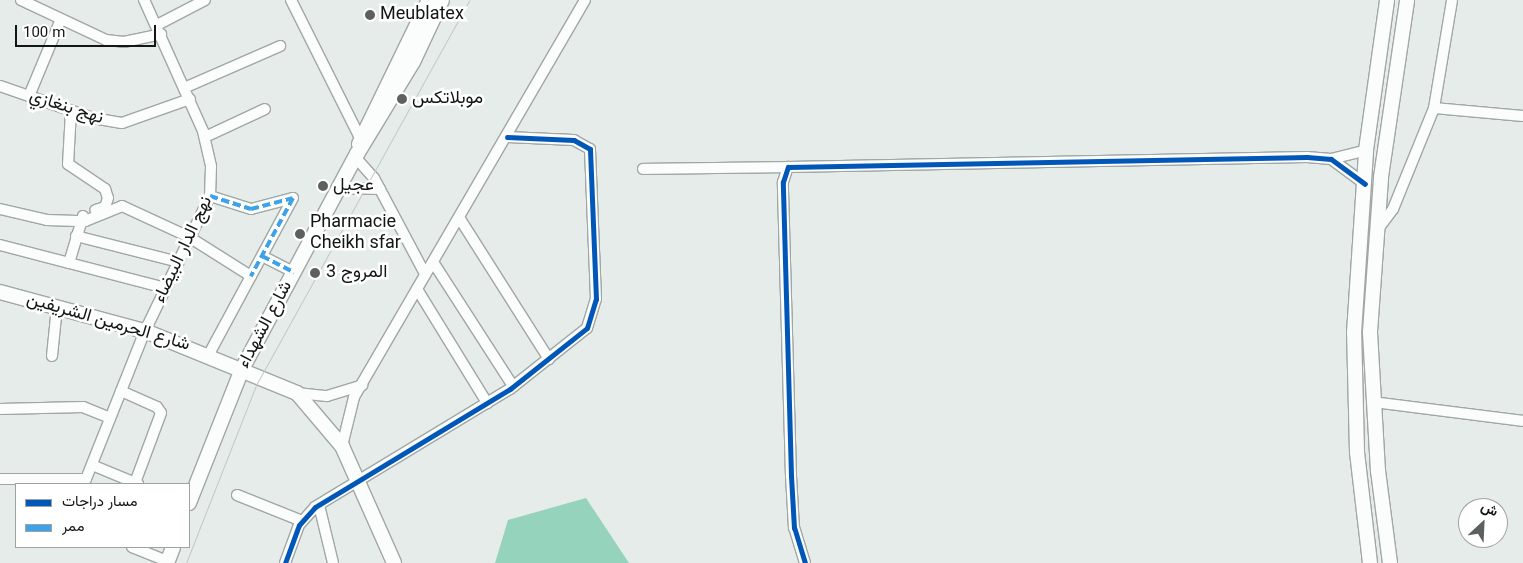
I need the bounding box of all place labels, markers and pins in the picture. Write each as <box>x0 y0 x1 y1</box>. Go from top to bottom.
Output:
place label: Meublatex <box>380 4 464 26</box>
marker: Meublatex <box>364 9 376 21</box>
place label: موبلاتكس <box>412 88 483 110</box>
marker: موبلاتكس <box>396 93 408 105</box>
place label: عجيل <box>333 175 374 197</box>
marker: عجيل <box>317 180 329 192</box>
place label: Pharmacie Cheikh sfar <box>310 213 401 255</box>
marker: Pharmacie Cheikh sfar <box>294 228 306 240</box>
place label: المروج 3 <box>326 262 387 284</box>
marker: المروج 3 <box>308 266 322 280</box>

